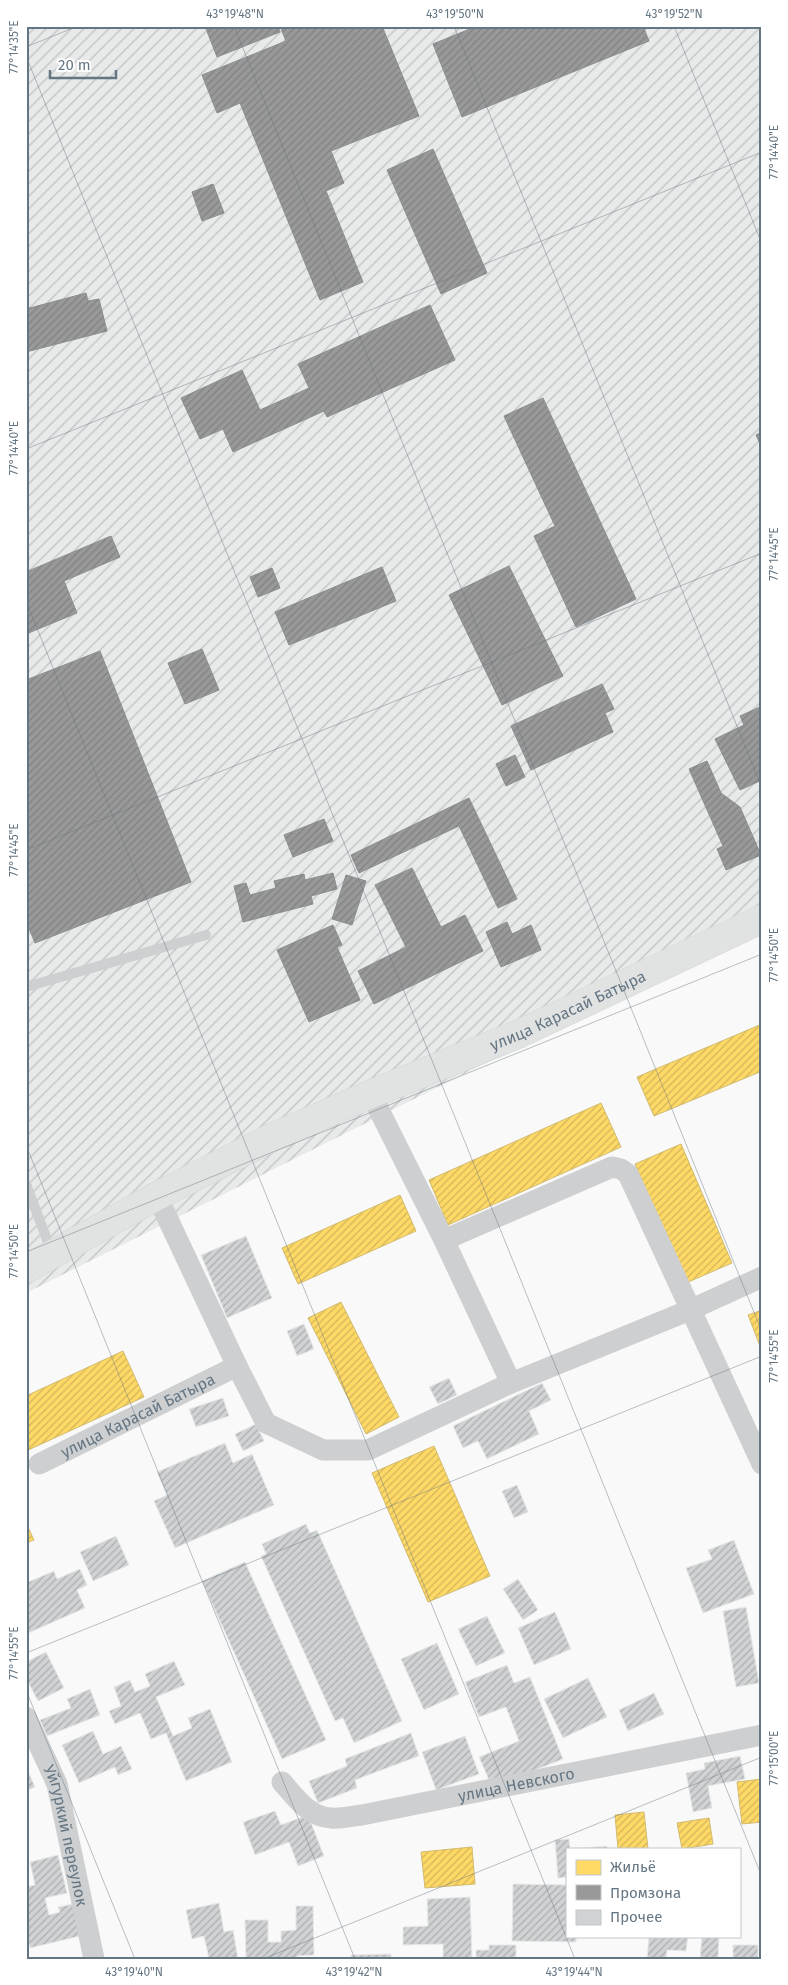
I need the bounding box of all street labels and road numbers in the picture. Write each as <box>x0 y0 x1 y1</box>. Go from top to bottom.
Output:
street label: улица Карасай Батыра <box>487 966 649 1054</box>
street label: улица Карасай Батыра <box>57 1369 218 1461</box>
street label: Уйгуркий переулок <box>40 1762 92 1909</box>
street label: улица Невского <box>456 1763 576 1805</box>

